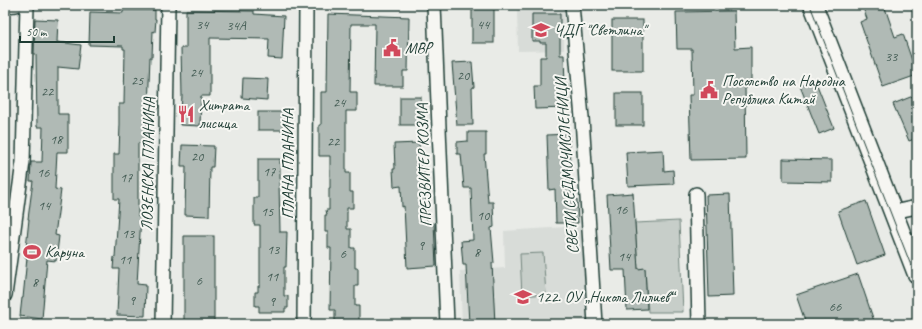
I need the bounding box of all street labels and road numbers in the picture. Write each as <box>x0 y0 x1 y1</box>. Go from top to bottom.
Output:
street label: СВЕТИ СЕДМОЧИСЛЕНИЦИ <box>551 74 583 255</box>
street label: ЛОЗЕНСКА ПЛАНИНА <box>137 96 159 231</box>
street label: ПРЕЗВИТЕР КОЗМА <box>412 102 436 227</box>
street label: ПЛАНА ПЛАНИНА <box>278 108 298 219</box>

